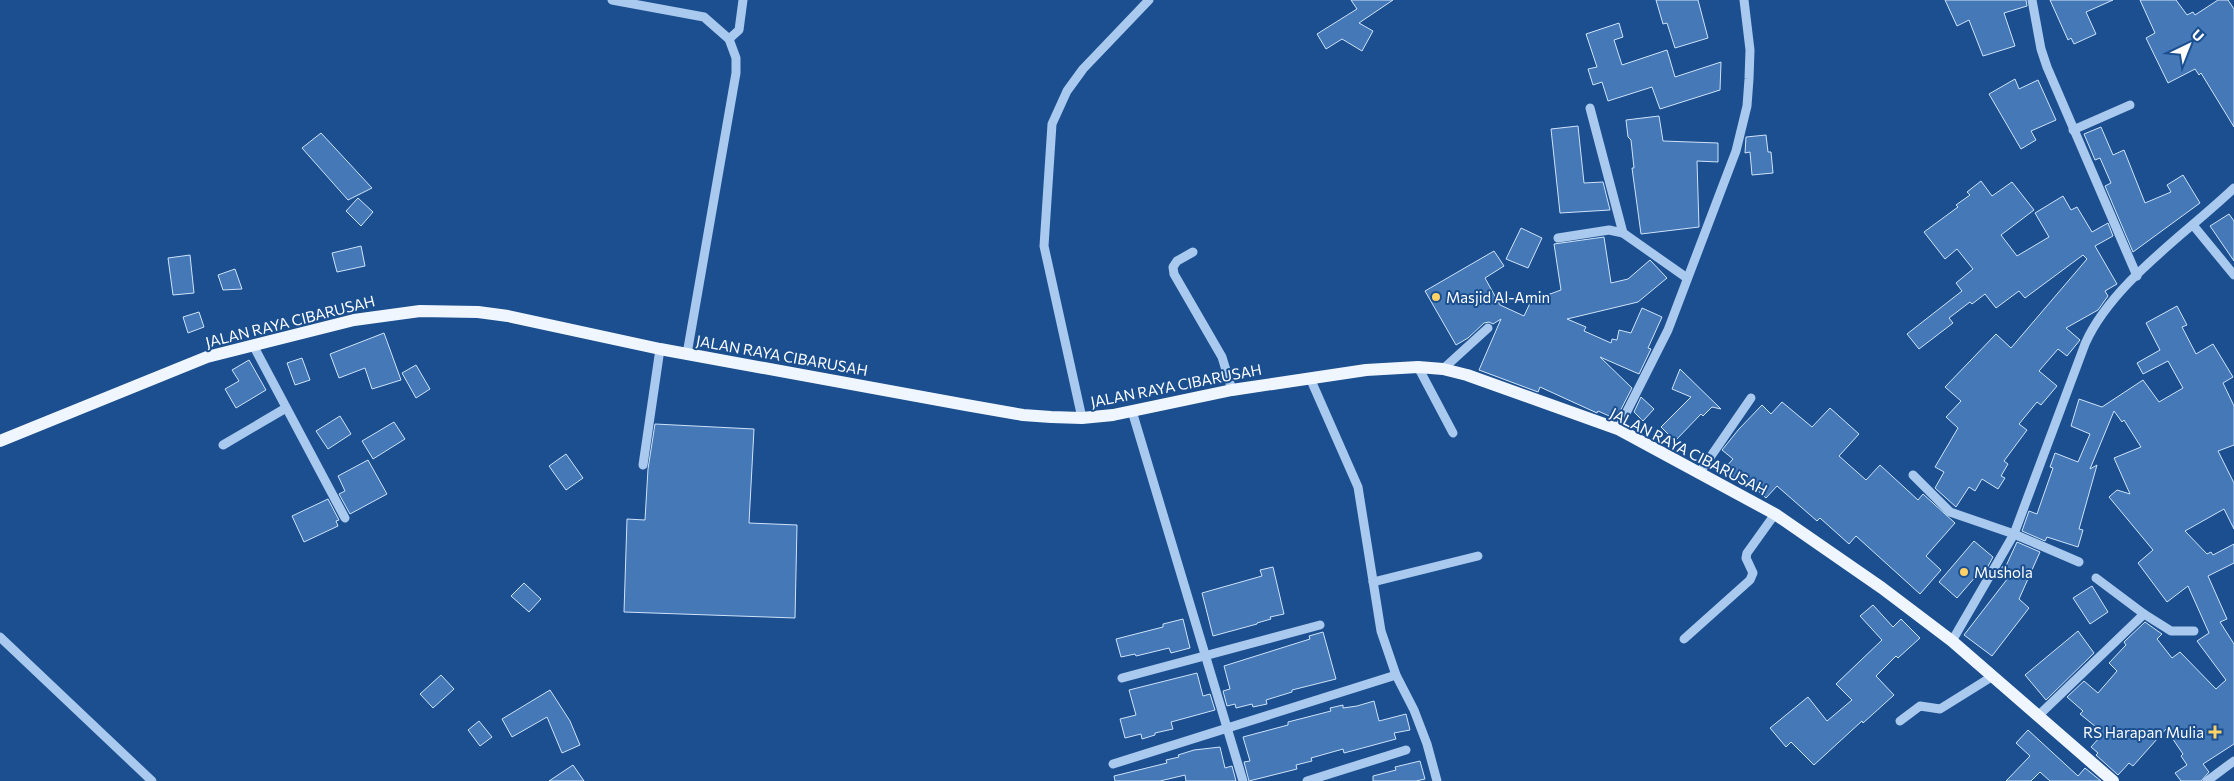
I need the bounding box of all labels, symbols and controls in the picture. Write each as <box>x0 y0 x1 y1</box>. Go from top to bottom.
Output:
north arrow <box>2164 20 2214 70</box>
text: U <box>2189 25 2208 45</box>
place label: Masjid Al-Amin <box>1446 288 1550 306</box>
street label: JALAN RAYA CIBARUSAH <box>203 291 377 351</box>
marker: Masjid Al-Amin <box>1430 291 1442 303</box>
street label: JALAN RAYA CIBARUSAH <box>695 331 869 379</box>
street label: JALAN RAYA CIBARUSAH <box>1089 360 1263 410</box>
street label: JALAN RAYA CIBARUSAH <box>1607 403 1771 499</box>
place label: Mushola <box>1974 563 2033 581</box>
marker: Mushola <box>1958 566 1970 578</box>
place label: RS Harapan Mulia <box>2083 723 2204 741</box>
marker: RS Harapan Mulia <box>2208 725 2222 739</box>

